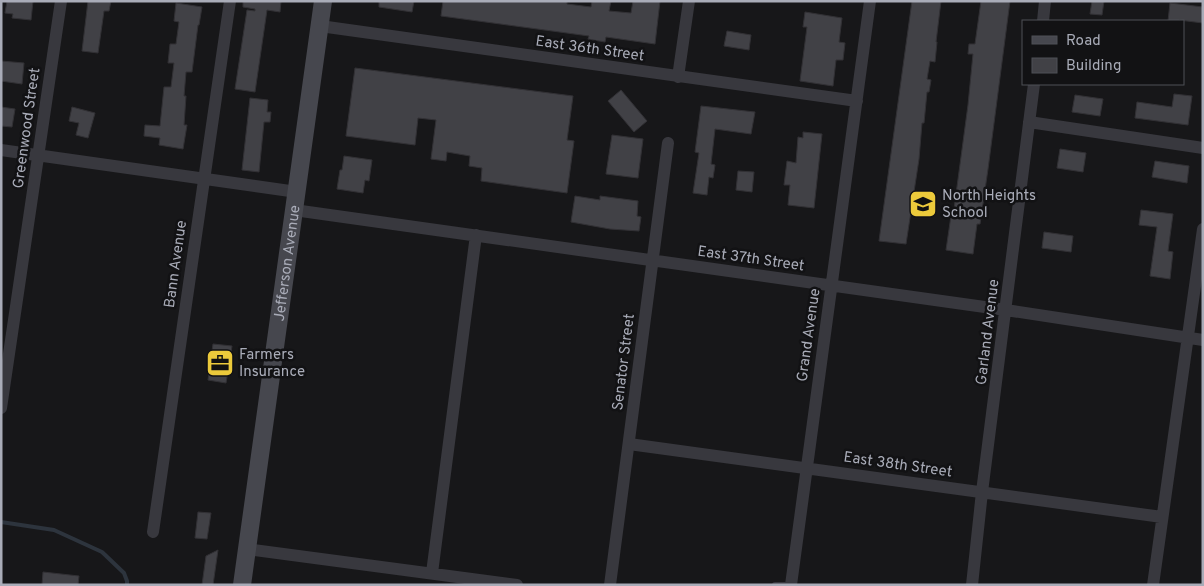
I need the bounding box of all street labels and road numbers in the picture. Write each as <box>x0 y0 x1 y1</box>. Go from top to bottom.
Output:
street label: East 36th Street <box>534 32 645 67</box>
street label: Greenwood Street <box>10 67 45 190</box>
street label: Jefferson Avenue <box>271 204 306 323</box>
street label: Bann Avenue <box>161 219 192 309</box>
street label: East 37th Street <box>696 243 805 276</box>
street label: Garland Avenue <box>973 278 1004 386</box>
street label: Grand Avenue <box>794 287 825 383</box>
street label: Senator Street <box>609 313 640 412</box>
street label: East 38th Street <box>842 448 953 483</box>

